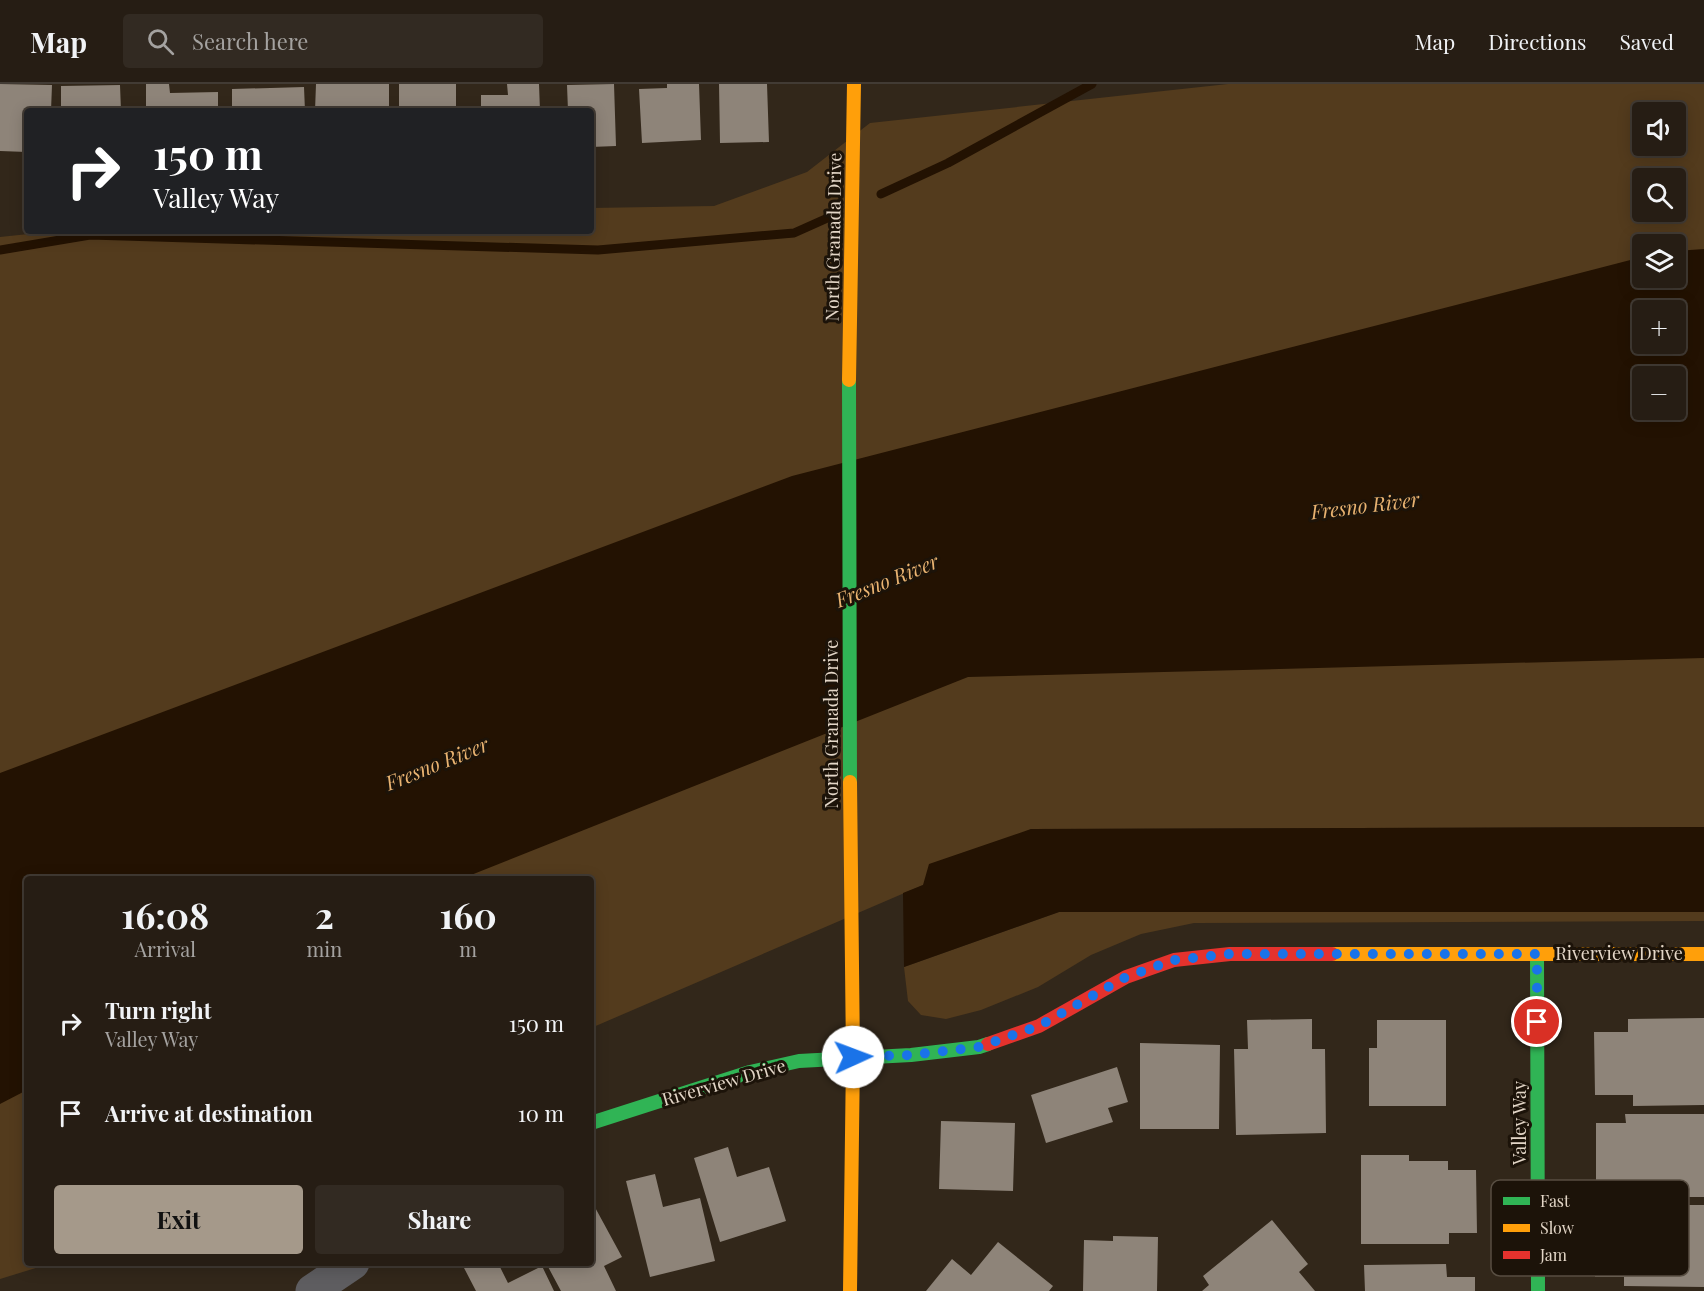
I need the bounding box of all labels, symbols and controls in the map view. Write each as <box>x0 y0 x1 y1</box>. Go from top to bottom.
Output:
search box <box>123 14 543 68</box>
text: Map <box>30 23 87 60</box>
icon: search <box>144 25 177 58</box>
text: Search here <box>192 26 308 56</box>
text: Map <box>1414 27 1455 55</box>
text: Directions <box>1488 27 1586 55</box>
text: Saved <box>1619 27 1674 55</box>
map controls <box>1632 102 1686 420</box>
button: sound <box>1632 102 1686 156</box>
text: 150 m <box>153 125 263 181</box>
icon: right <box>54 132 132 210</box>
street label: North Granada Drive <box>820 152 846 322</box>
button: search <box>1632 168 1686 222</box>
text: Valley Way <box>153 179 279 215</box>
button: layers <box>1632 234 1686 288</box>
button: + <box>1632 300 1686 354</box>
button: − <box>1632 366 1686 420</box>
water label: Fresno River <box>1308 484 1422 525</box>
water label: Fresno River <box>830 546 943 613</box>
street label: North Granada Drive <box>819 640 843 808</box>
water label: Fresno River <box>380 729 493 796</box>
text: 16:08 <box>121 890 209 938</box>
text: 2 <box>315 890 334 938</box>
text: 160 <box>439 890 497 938</box>
text: Arrival <box>134 935 196 962</box>
text: min <box>307 935 342 962</box>
text: m <box>459 935 477 962</box>
street label: Riverview Drive <box>1555 941 1683 965</box>
text: Turn right <box>105 995 211 1025</box>
pin <box>1511 996 1562 1047</box>
icon: arrive <box>1520 1005 1553 1038</box>
icon: right <box>54 1007 87 1040</box>
text: 150 m <box>509 1008 564 1038</box>
text: Valley Way <box>105 1025 198 1052</box>
position arrow <box>821 1025 885 1089</box>
street label: Riverview Drive <box>659 1053 788 1111</box>
street label: Valley Way <box>1507 1081 1531 1166</box>
icon: arrive <box>54 1097 87 1130</box>
text: Arrive at destination <box>105 1098 313 1128</box>
text: 10 m <box>518 1098 564 1128</box>
legend <box>1491 1180 1689 1276</box>
button: Exit <box>54 1185 303 1254</box>
button: Share <box>315 1185 564 1254</box>
text: Fast <box>1540 1190 1570 1211</box>
text: Slow <box>1540 1217 1575 1238</box>
text: Jam <box>1539 1244 1567 1265</box>

